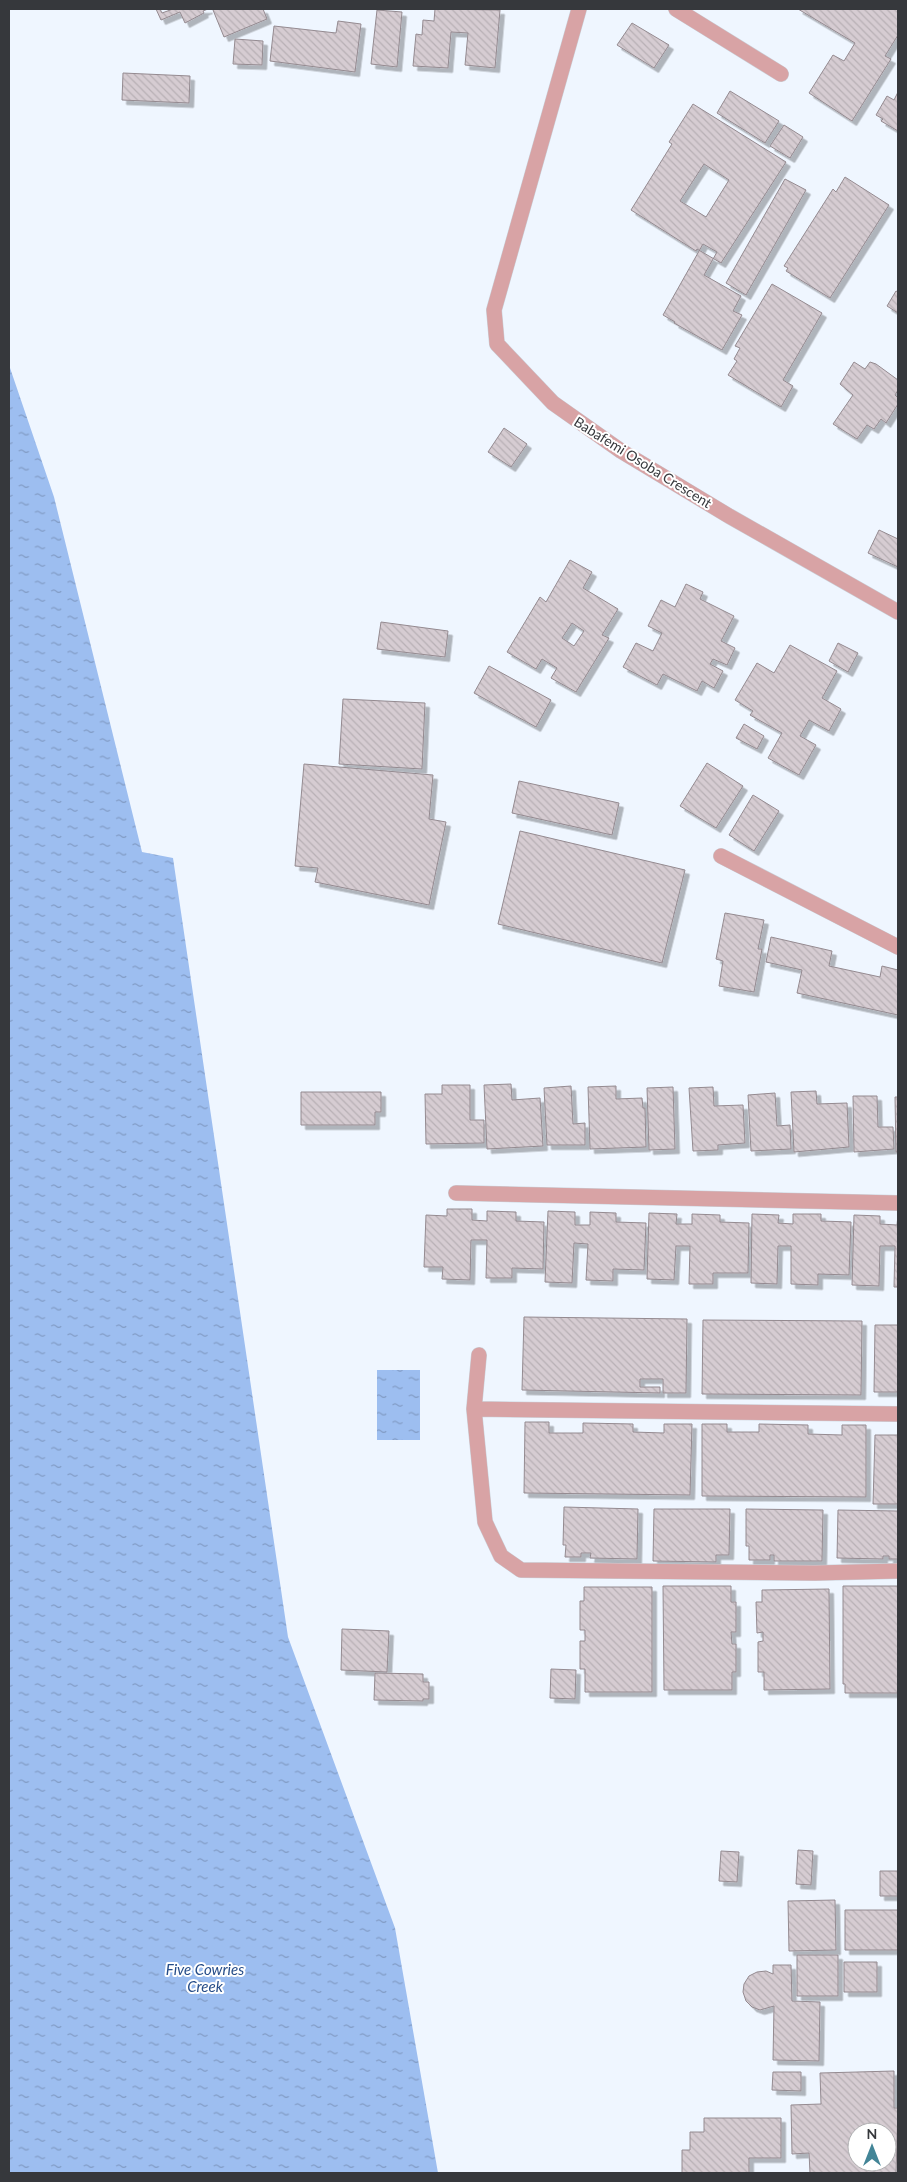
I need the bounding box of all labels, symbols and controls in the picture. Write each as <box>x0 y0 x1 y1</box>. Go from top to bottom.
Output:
street label: Babafemi Osoba Crescent <box>571 413 715 511</box>
water label: Five Cowries Creek <box>166 1960 244 1995</box>
north arrow <box>847 2122 897 2172</box>
text: N <box>867 2125 877 2142</box>

